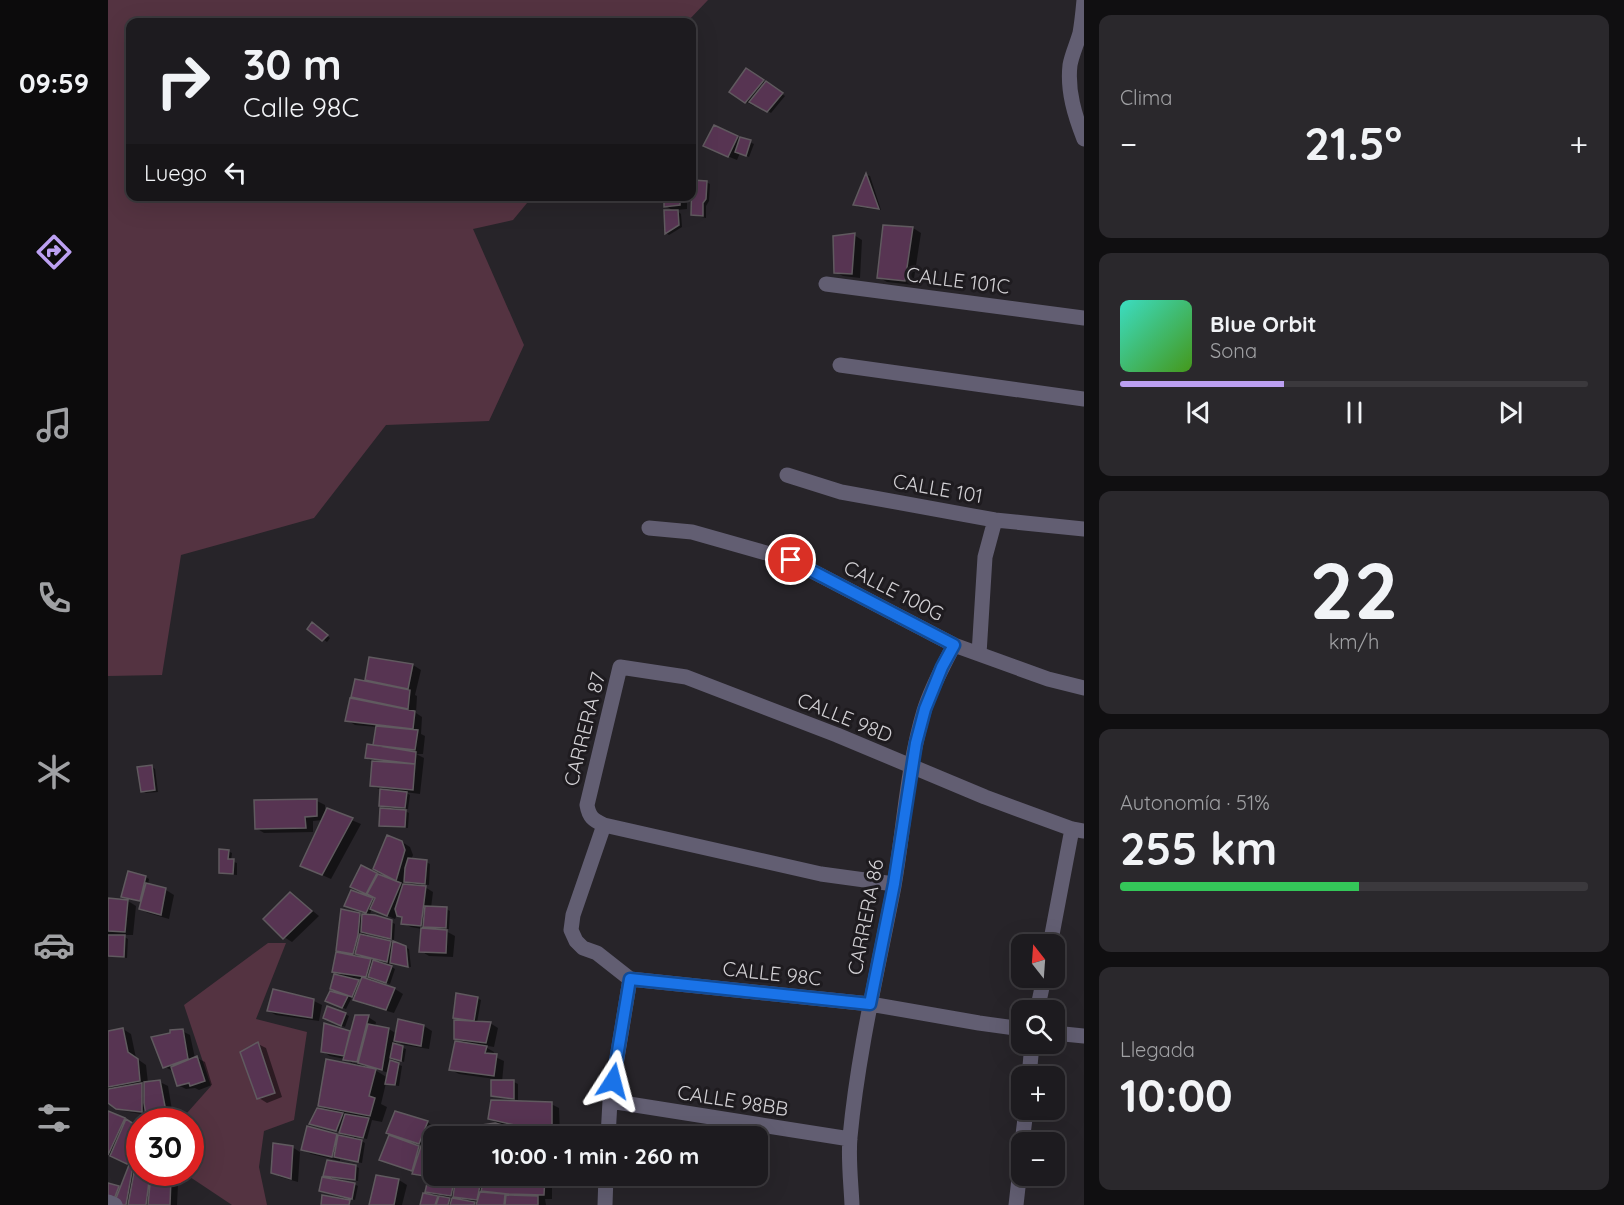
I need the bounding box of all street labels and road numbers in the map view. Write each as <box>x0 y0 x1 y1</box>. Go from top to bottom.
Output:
street label: CALLE 101C <box>905 261 1011 299</box>
street label: CALLE 101 <box>891 468 985 508</box>
street label: CALLE 100G <box>840 554 948 626</box>
street label: CARRERA 87 <box>558 669 610 789</box>
street label: CALLE 98D <box>794 687 896 747</box>
street label: CARRERA 86 <box>842 857 889 977</box>
street label: CALLE 98C <box>721 955 823 991</box>
street label: CALLE 98BB <box>676 1079 790 1121</box>

